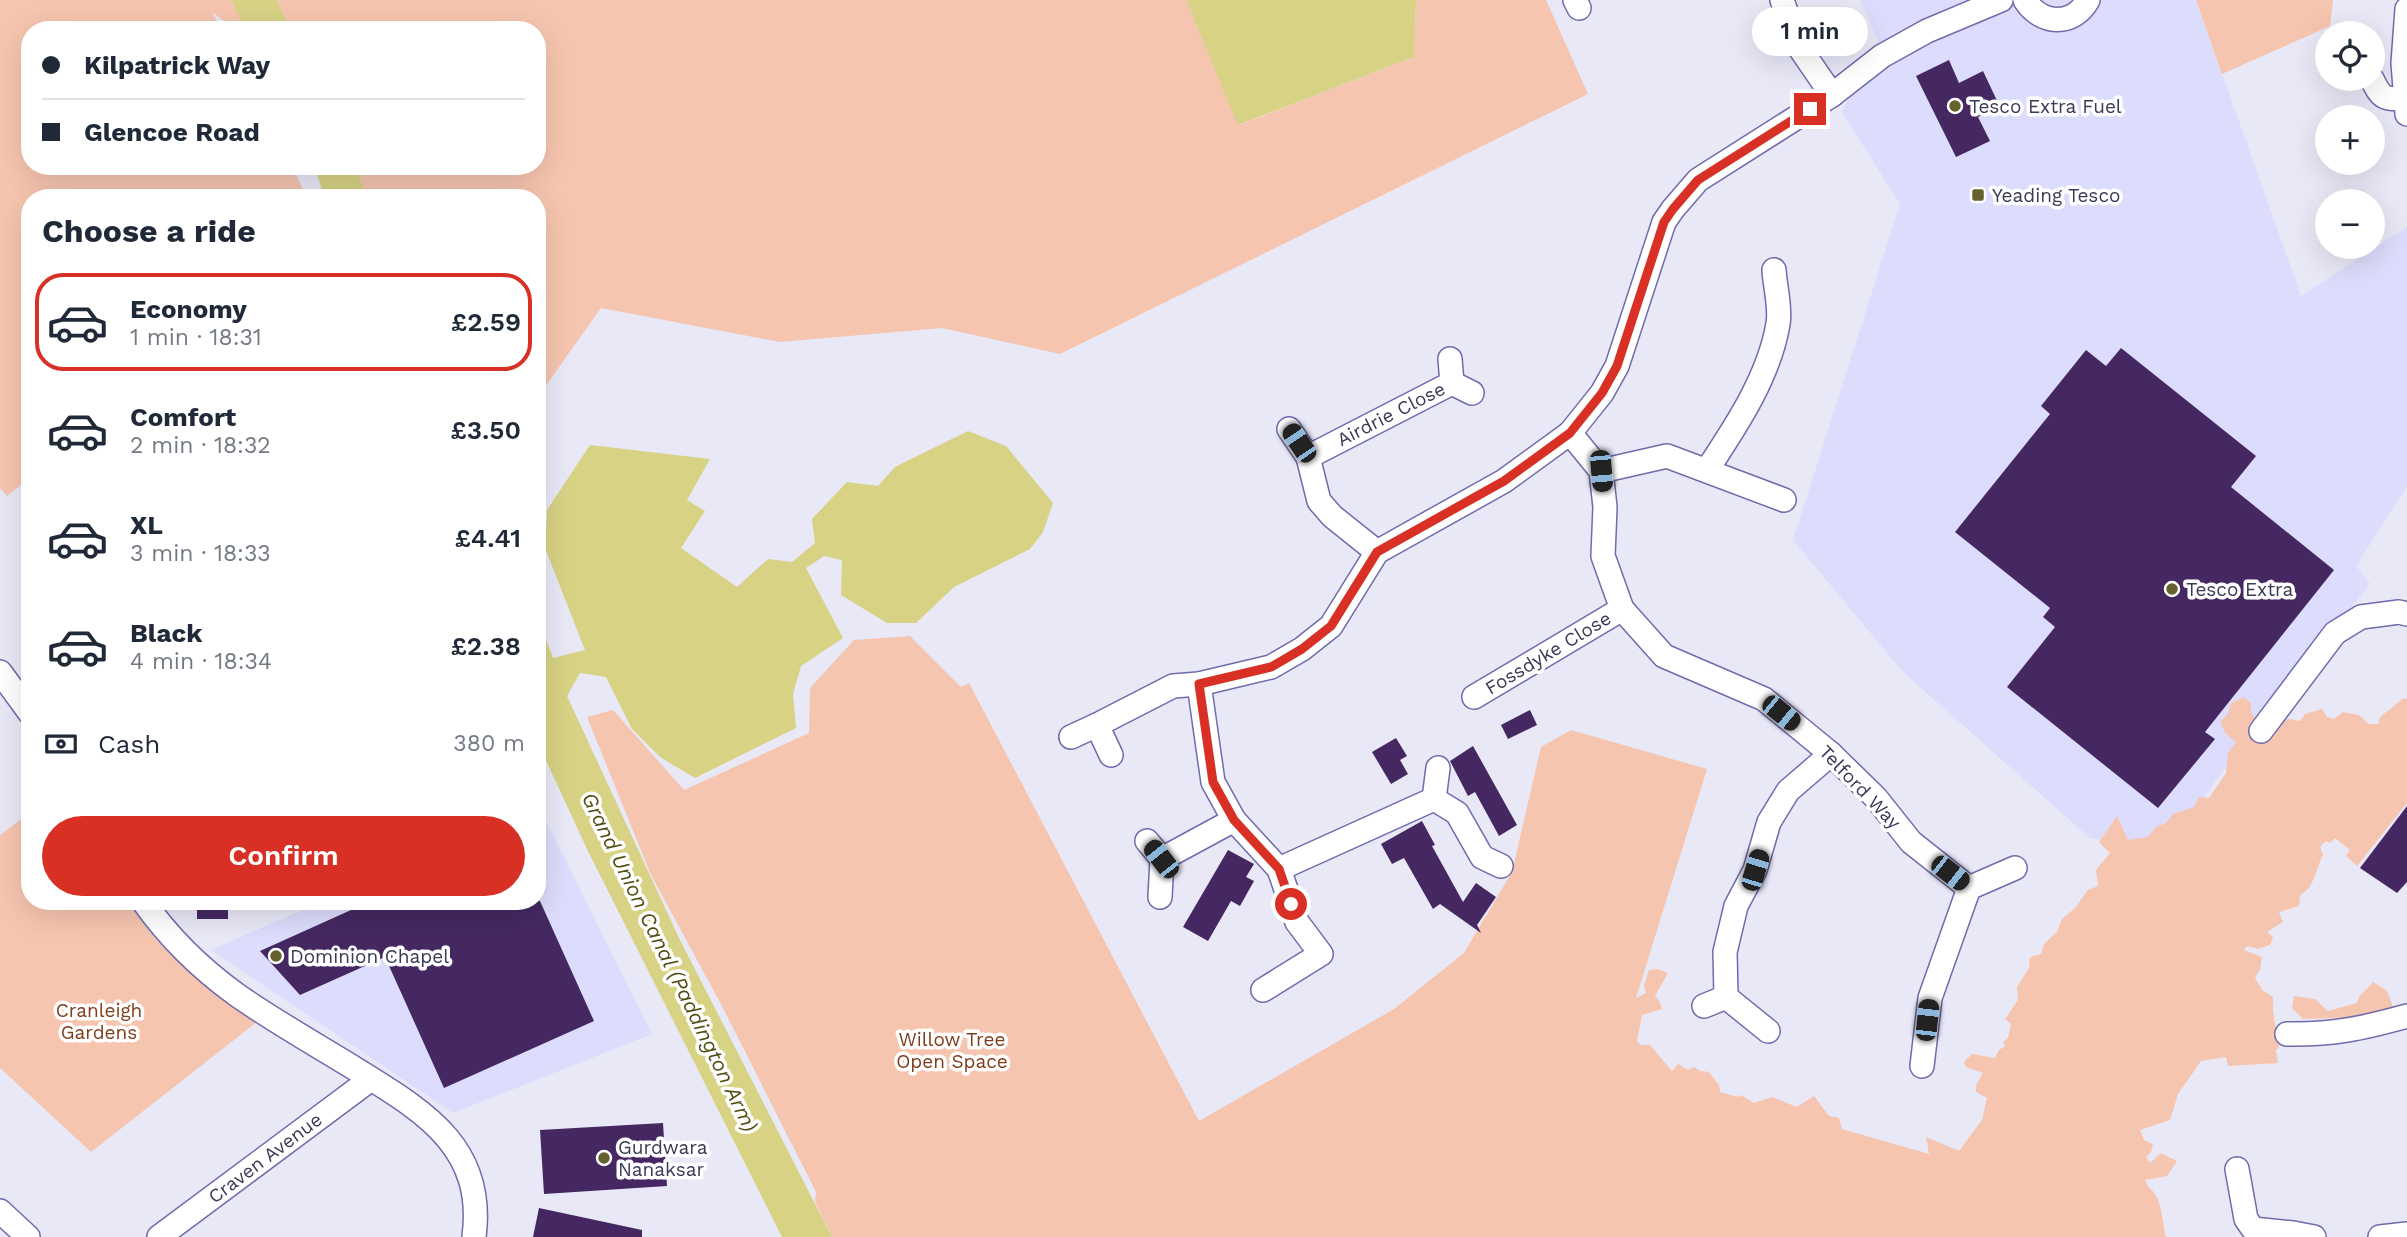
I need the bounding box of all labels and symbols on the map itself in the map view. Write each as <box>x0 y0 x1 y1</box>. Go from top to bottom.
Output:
callout: 1 min <box>1752 7 1868 56</box>
route end <box>1794 93 1826 125</box>
place label: Tesco Extra Fuel <box>1969 95 2122 118</box>
marker: Tesco Extra Fuel <box>1947 98 1963 114</box>
place label: Yeading Tesco <box>1992 184 2120 207</box>
marker: Yeading Tesco <box>1970 187 1986 203</box>
street label: Airdrie Close <box>1333 377 1449 451</box>
car <box>1279 420 1320 466</box>
car <box>1589 449 1614 493</box>
place label: Tesco Extra <box>2186 578 2294 601</box>
marker: Tesco Extra <box>2164 581 2180 597</box>
street label: Fossdyke Close <box>1481 606 1615 700</box>
car <box>1759 692 1804 734</box>
street label: Telford Way <box>1814 740 1906 834</box>
water label: Grand Union Canal (Paddington Arm) <box>577 788 763 1136</box>
car <box>1140 836 1183 882</box>
car <box>1739 847 1772 893</box>
car <box>1927 852 1974 894</box>
route start <box>1275 888 1307 920</box>
place label: Dominion Chapel <box>290 945 449 968</box>
marker: Dominion Chapel <box>268 948 284 964</box>
car <box>1915 998 1940 1042</box>
park label: Cranleigh Gardens <box>56 999 142 1044</box>
park label: Willow Tree Open Space <box>896 1028 1008 1073</box>
street label: Craven Avenue <box>204 1108 326 1208</box>
place label: Gurdwara Nanaksar <box>618 1136 708 1181</box>
marker: Gurdwara Nanaksar <box>596 1150 612 1166</box>

